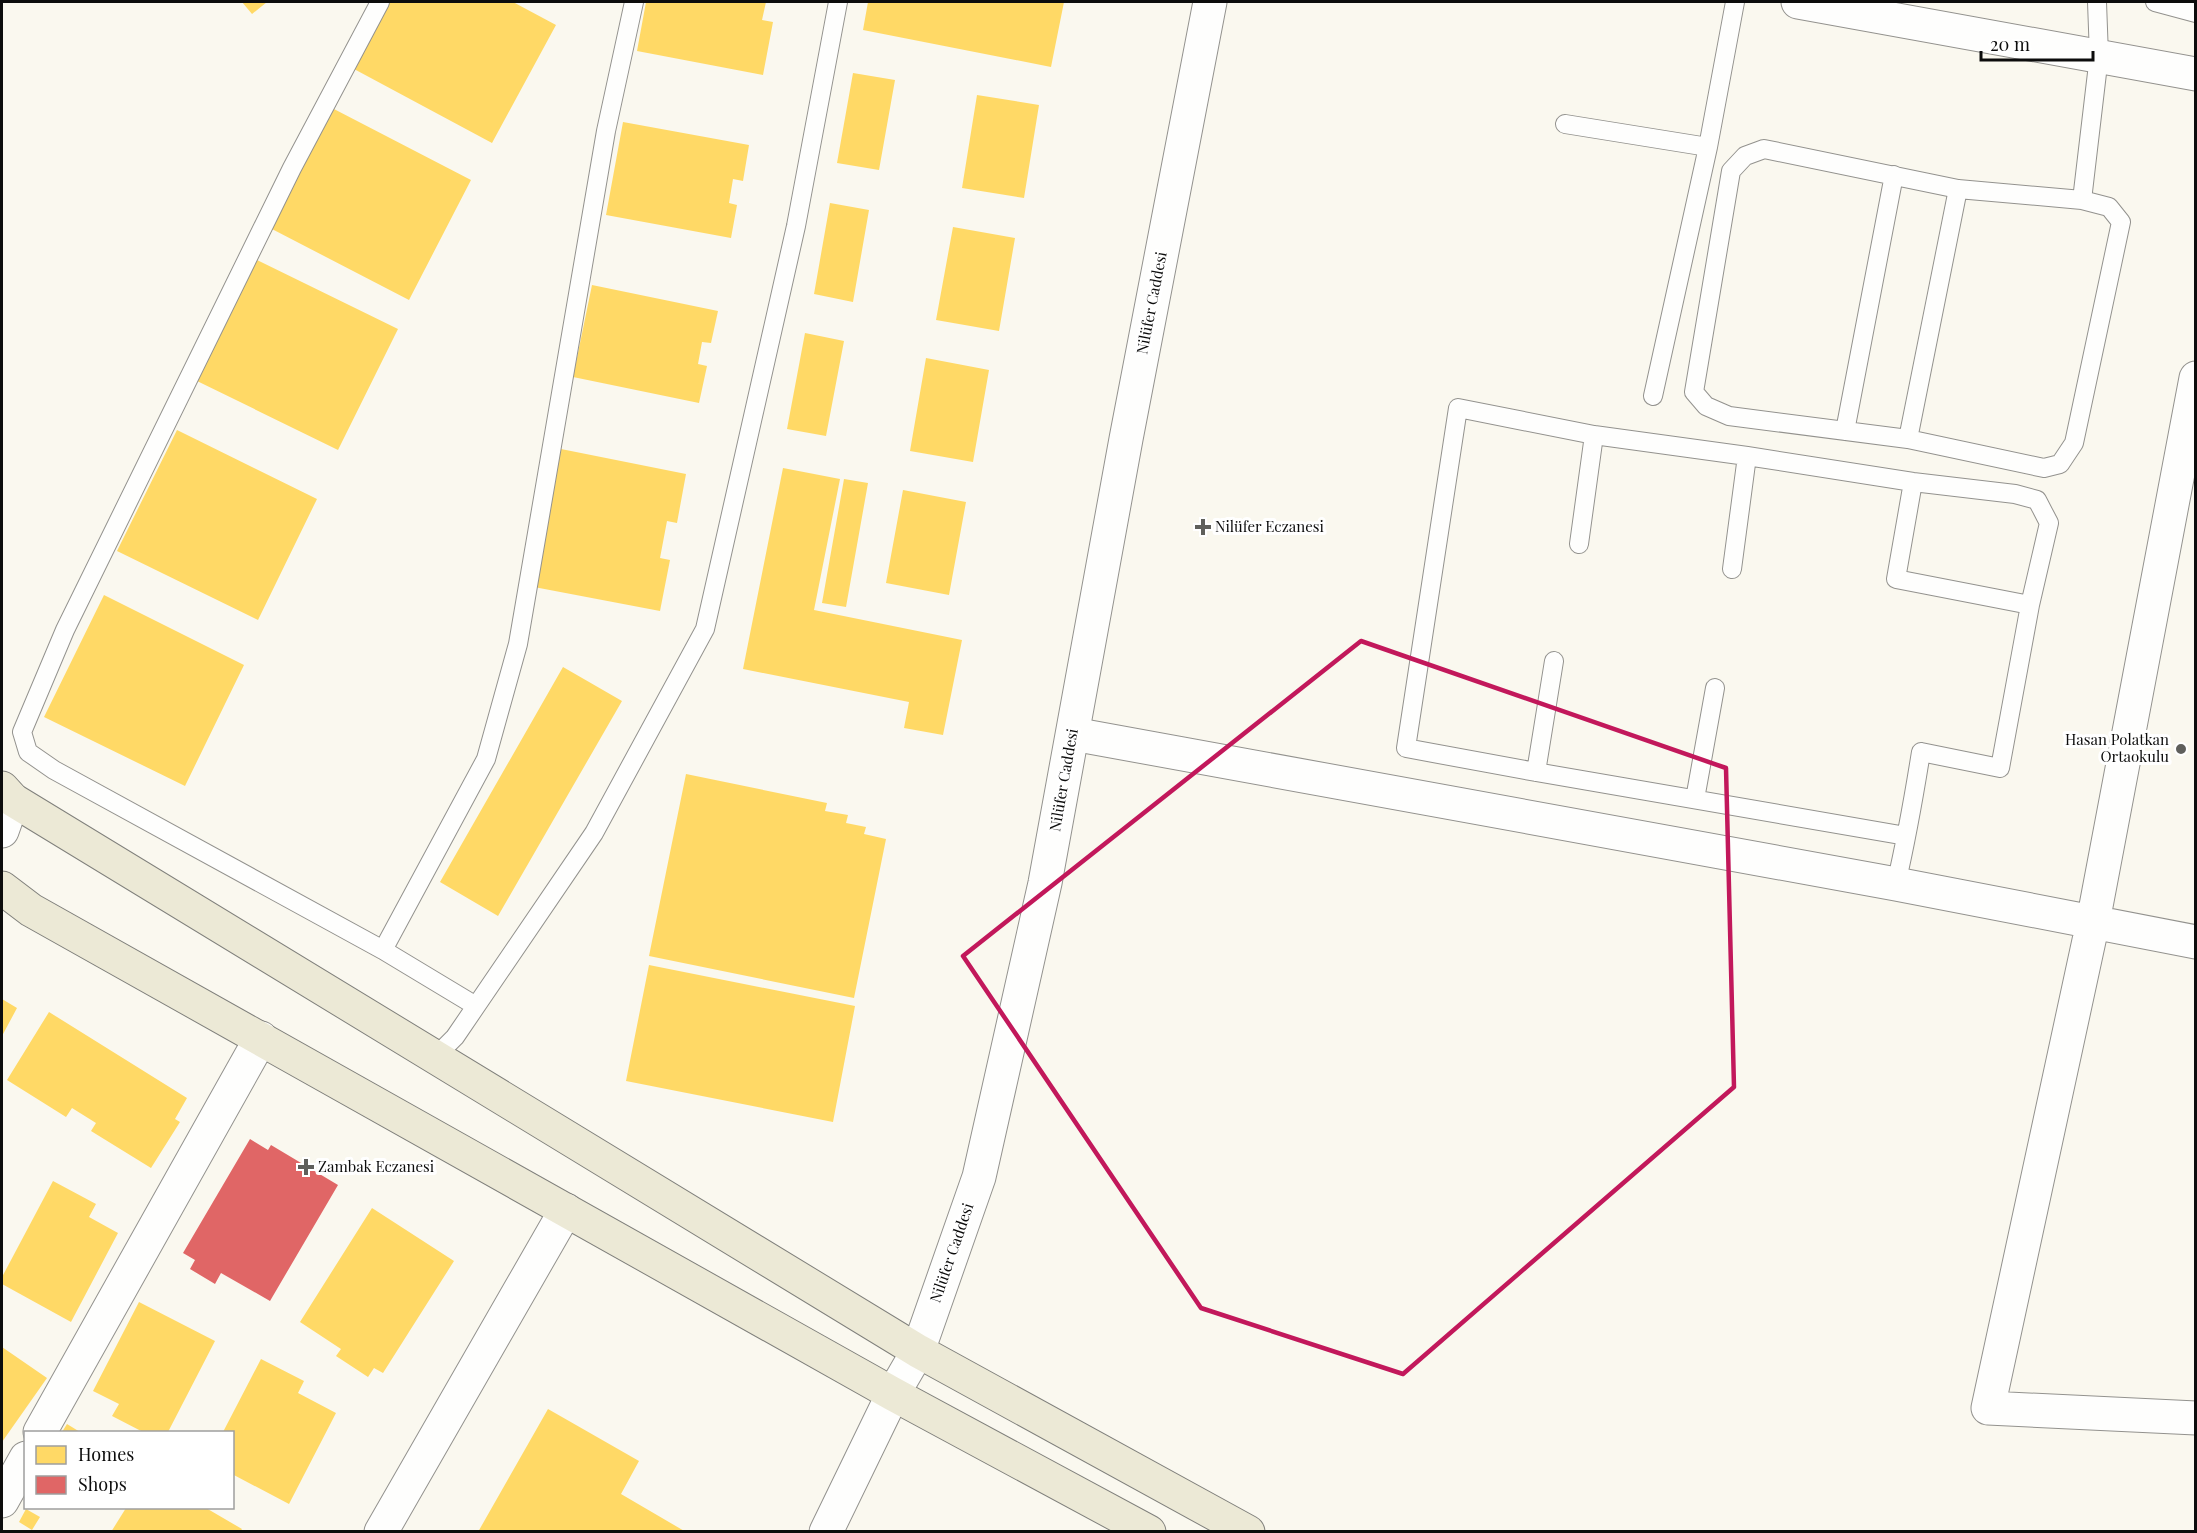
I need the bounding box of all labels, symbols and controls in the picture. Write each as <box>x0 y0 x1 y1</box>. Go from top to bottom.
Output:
scale bar <box>1981 24 2094 62</box>
text: 20 m <box>1990 32 2030 56</box>
street label: Nilüfer Caddesi <box>1131 249 1171 356</box>
place label: Nilüfer Eczanesi <box>1215 516 1324 536</box>
marker: Nilüfer Eczanesi <box>1196 520 1210 534</box>
street label: Nilüfer Caddesi <box>1044 726 1082 833</box>
place label: Hasan Polatkan Ortaokulu <box>2065 729 2169 766</box>
marker: Hasan Polatkan Ortaokulu <box>2174 742 2188 756</box>
place label: Zambak Eczanesi <box>318 1156 435 1176</box>
marker: Zambak Eczanesi <box>299 1160 313 1174</box>
street label: Nilüfer Caddesi <box>925 1200 978 1305</box>
legend <box>24 1431 234 1509</box>
text: Homes <box>78 1442 134 1466</box>
text: Shops <box>78 1472 127 1496</box>

